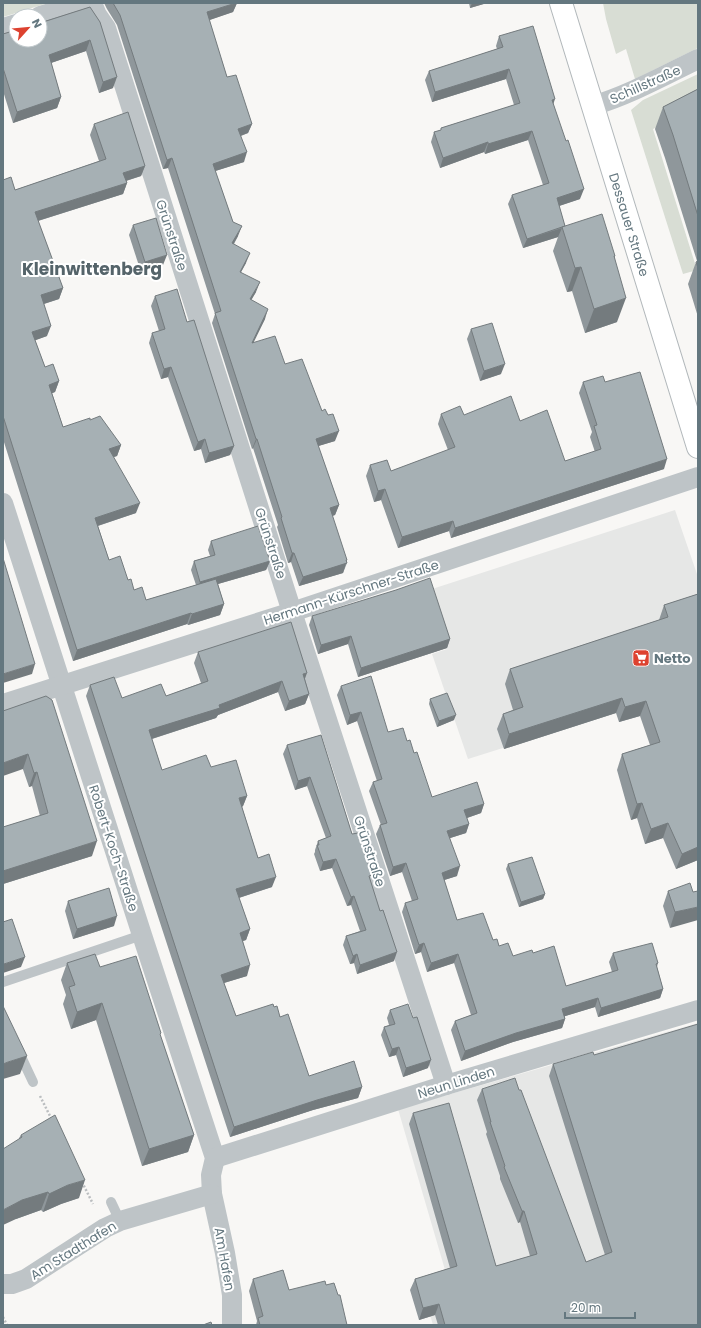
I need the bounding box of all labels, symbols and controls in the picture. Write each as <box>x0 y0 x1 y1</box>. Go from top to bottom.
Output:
north arrow <box>8 8 48 48</box>
text: N <box>28 16 46 31</box>
street label: Schillstraße <box>607 60 684 108</box>
street label: Dessauer Straße <box>604 171 654 279</box>
street label: Grünstraße <box>151 197 192 273</box>
district label: Kleinwittenberg <box>22 257 162 281</box>
street label: Grünstraße <box>250 505 291 581</box>
street label: Hermann-Kürschner-Straße <box>261 555 441 630</box>
supermarket icon: Netto <box>631 648 651 668</box>
place label: Netto <box>654 649 691 668</box>
street label: Robert-Koch-Straße <box>84 782 143 914</box>
street label: Grünstraße <box>349 813 390 889</box>
street label: Neun Linden <box>415 1062 497 1103</box>
street label: Am Stadthafen <box>27 1216 120 1284</box>
street label: Am Hafen <box>210 1226 239 1292</box>
scale bar <box>565 1294 635 1320</box>
text: 20 m <box>571 1299 601 1316</box>

